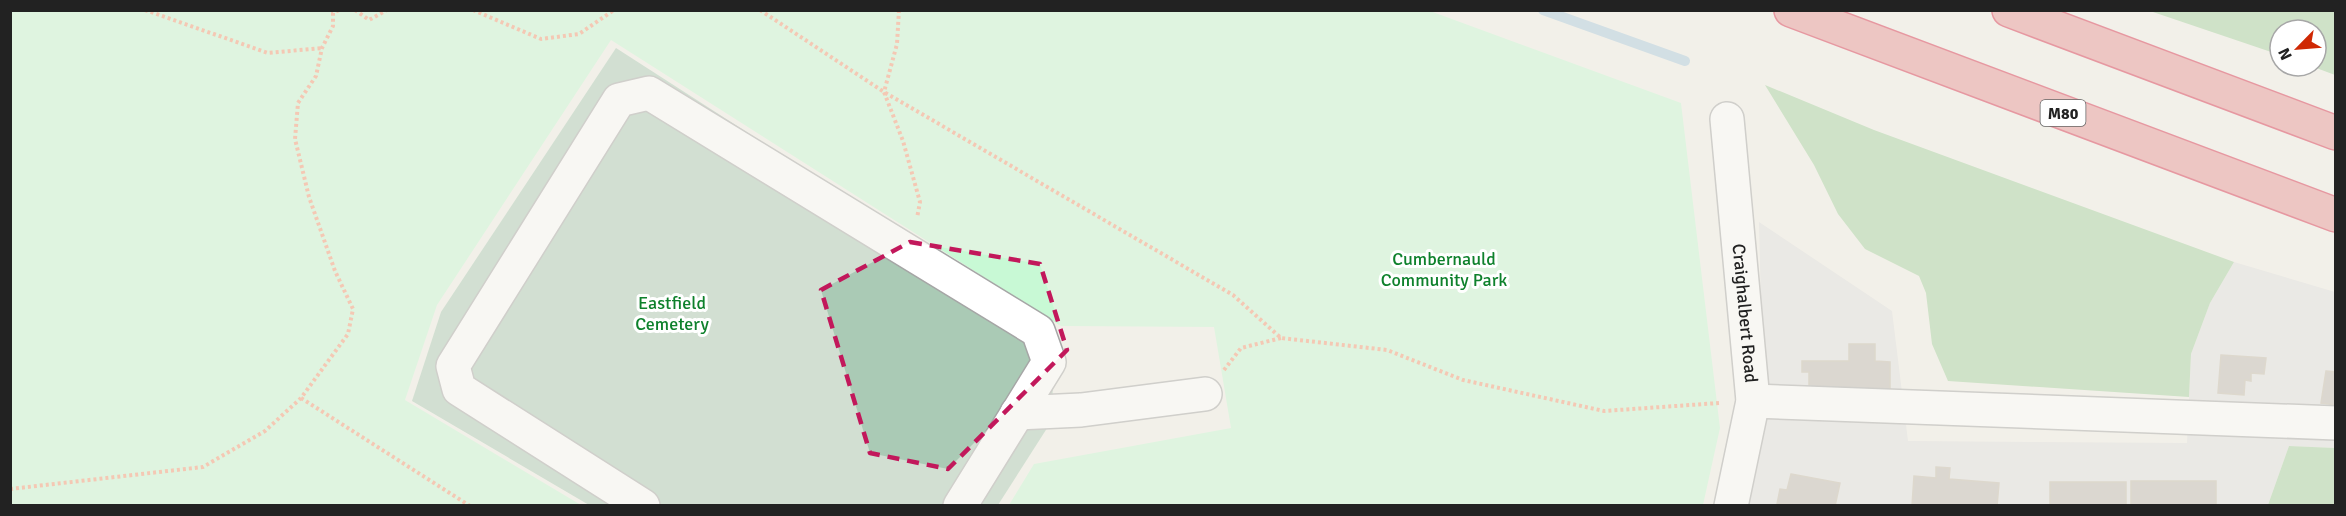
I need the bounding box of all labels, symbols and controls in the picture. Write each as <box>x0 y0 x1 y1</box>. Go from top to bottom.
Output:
north arrow <box>2268 18 2328 78</box>
text: N <box>2274 45 2297 63</box>
road number: M80 <box>2040 100 2086 126</box>
street label: Craighalbert Road <box>1728 243 1762 384</box>
park label: Cumbernauld Community Park <box>1381 248 1507 291</box>
park label: Eastfield Cemetery <box>635 292 709 335</box>

